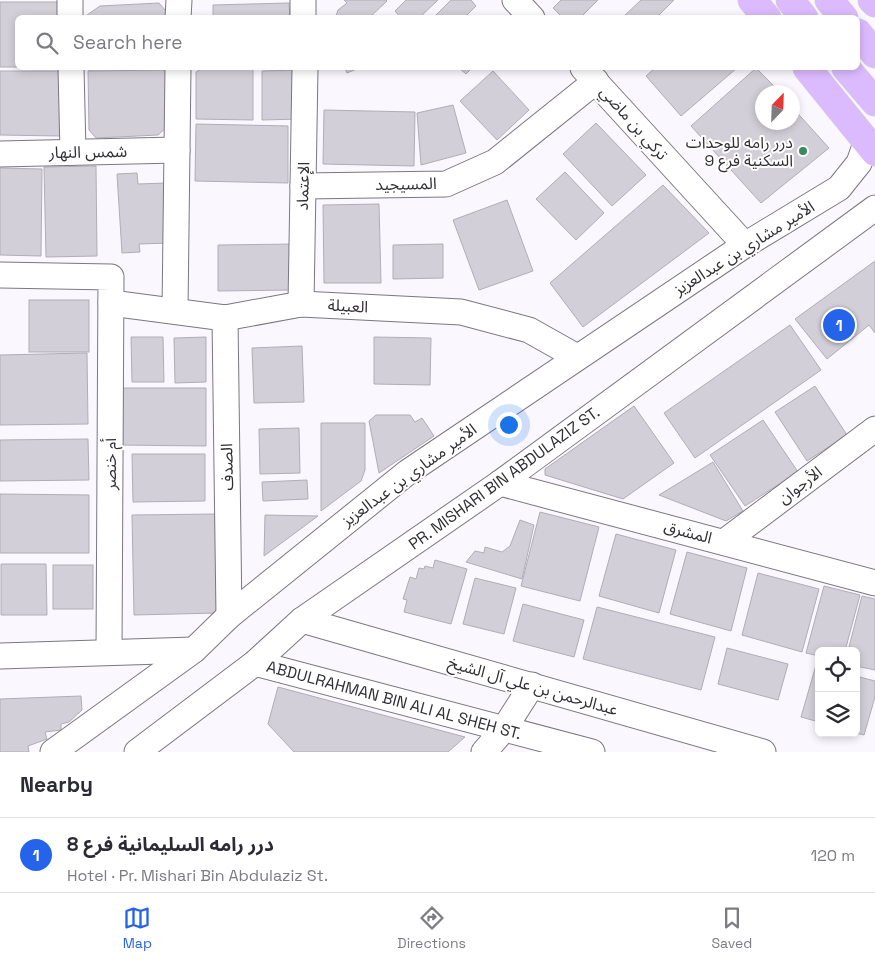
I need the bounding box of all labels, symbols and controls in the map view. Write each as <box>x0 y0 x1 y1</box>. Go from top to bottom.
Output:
search box <box>15 15 860 70</box>
icon: search <box>33 29 61 57</box>
text: Search here <box>73 30 183 55</box>
street label: تركي بن ماضي <box>594 82 673 166</box>
north arrow <box>755 85 800 130</box>
place label: درر رامه للوحدات السكنية فرع 9 <box>686 132 793 173</box>
street label: شمس النهار <box>48 141 127 163</box>
marker: درر رامه للوحدات السكنية فرع 9 <box>797 145 809 157</box>
street label: الإعتماد <box>292 161 314 211</box>
street label: المسيجيد <box>375 173 437 195</box>
street label: الأمير مشاري بن عبدالعزيز <box>669 196 819 302</box>
street label: العبيلة <box>327 294 369 318</box>
pin: 1 <box>823 306 855 344</box>
street label: PR. MISHARI BIN ABDULAZIZ ST. <box>404 402 604 554</box>
your location <box>496 412 522 438</box>
street label: الأمير مشاري بن عبدالعزيز <box>336 419 482 533</box>
street label: أم خنصر <box>100 438 123 491</box>
street label: الصدف <box>216 443 238 491</box>
street label: الأرجوان <box>774 462 826 508</box>
street label: المشرق <box>662 516 714 548</box>
map controls <box>815 647 860 737</box>
button: locate <box>815 647 860 692</box>
street label: عبدالرحمن بن علي آل الشيخ <box>445 652 620 722</box>
street label: ABDULRAHMAN BIN ALI AL SHEH ST. <box>264 656 524 744</box>
button: layers <box>815 692 860 737</box>
text: Nearby <box>20 771 93 798</box>
text: درر رامه السليمانية فرع 8 <box>67 832 274 857</box>
text: 1 <box>32 845 40 866</box>
text: 120 m <box>811 845 855 866</box>
text: Hotel · Pr. Mishari Bin Abdulaziz St. <box>67 865 328 886</box>
tab: Map <box>123 904 152 952</box>
tab: Directions <box>397 904 466 952</box>
tab: Saved <box>711 904 752 952</box>

